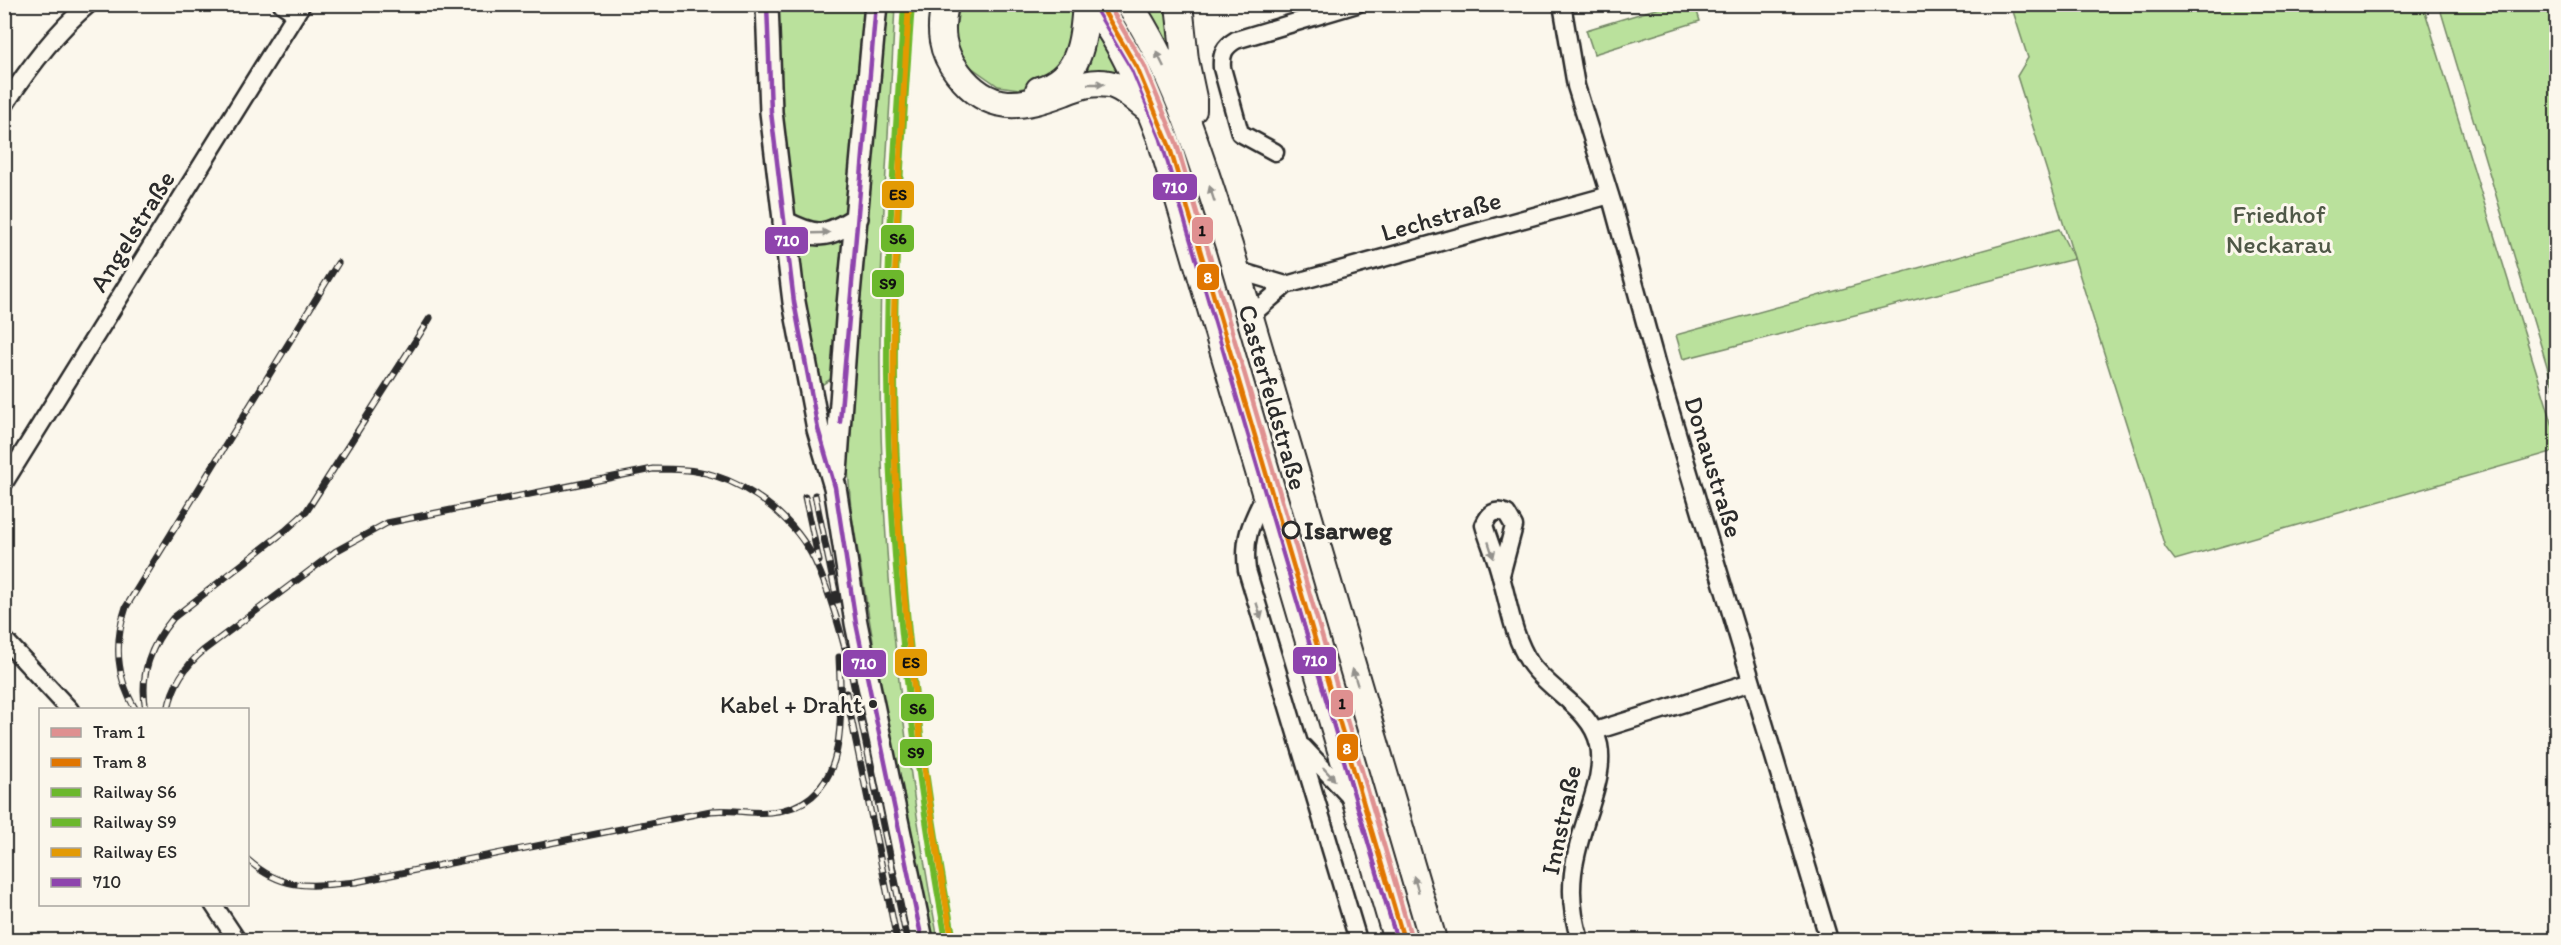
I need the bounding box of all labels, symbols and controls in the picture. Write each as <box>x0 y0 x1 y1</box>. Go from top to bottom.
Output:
one-way arrow <box>1156 50 1165 67</box>
one-way arrow <box>1087 79 1106 89</box>
street label: Angelstraße <box>82 164 182 298</box>
line badge: 710 <box>1152 173 1198 201</box>
text: 710 <box>1161 178 1188 197</box>
line badge: ES <box>881 180 915 209</box>
street label: Lechstraße <box>1377 184 1505 248</box>
text: ES <box>889 185 907 204</box>
one-way arrow <box>1207 185 1216 203</box>
park label: Friedhof Neckarau <box>2226 198 2332 260</box>
line badge: 1 <box>1191 216 1214 245</box>
text: 1 <box>1198 221 1206 240</box>
line badge: S6 <box>880 224 915 253</box>
line badge: 710 <box>764 226 809 255</box>
one-way arrow <box>812 228 831 238</box>
text: S6 <box>889 229 907 248</box>
text: 710 <box>773 231 800 250</box>
line badge: 8 <box>1196 263 1220 291</box>
text: 8 <box>1204 268 1213 287</box>
line badge: S9 <box>871 269 905 298</box>
text: S9 <box>879 274 897 293</box>
street label: Casterfeldstraße <box>1231 301 1315 493</box>
street label: Donaustraße <box>1677 393 1751 541</box>
place label: Isarweg <box>1304 514 1393 546</box>
marker: Isarweg <box>1282 521 1300 539</box>
one-way arrow <box>1487 541 1497 559</box>
one-way arrow <box>1255 602 1265 620</box>
line badge: 710 <box>1292 646 1337 675</box>
line badge: ES <box>894 648 928 677</box>
line badge: 710 <box>842 649 887 678</box>
text: 710 <box>1301 651 1328 670</box>
text: ES <box>902 653 920 672</box>
text: 710 <box>850 654 877 673</box>
one-way arrow <box>1350 668 1359 686</box>
line badge: 1 <box>1330 689 1354 718</box>
place label: Kabel + Draht <box>720 690 862 719</box>
line badge: S6 <box>900 693 935 722</box>
text: 1 <box>1338 694 1346 713</box>
marker: Kabel + Draht <box>867 698 879 710</box>
text: S6 <box>909 699 927 718</box>
legend <box>39 708 249 906</box>
text: Tram 1 <box>93 721 145 743</box>
line badge: 8 <box>1336 733 1359 762</box>
line badge: S9 <box>899 738 933 767</box>
text: 8 <box>1343 739 1352 758</box>
text: S9 <box>907 743 925 762</box>
text: Tram 8 <box>93 751 147 773</box>
street label: Innstraße <box>1534 762 1588 878</box>
one-way arrow <box>1322 766 1336 781</box>
text: Railway S6 <box>93 781 177 803</box>
text: Railway S9 <box>93 811 177 833</box>
text: Railway ES <box>93 841 177 863</box>
text: 710 <box>93 871 121 893</box>
one-way arrow <box>1411 875 1420 893</box>

